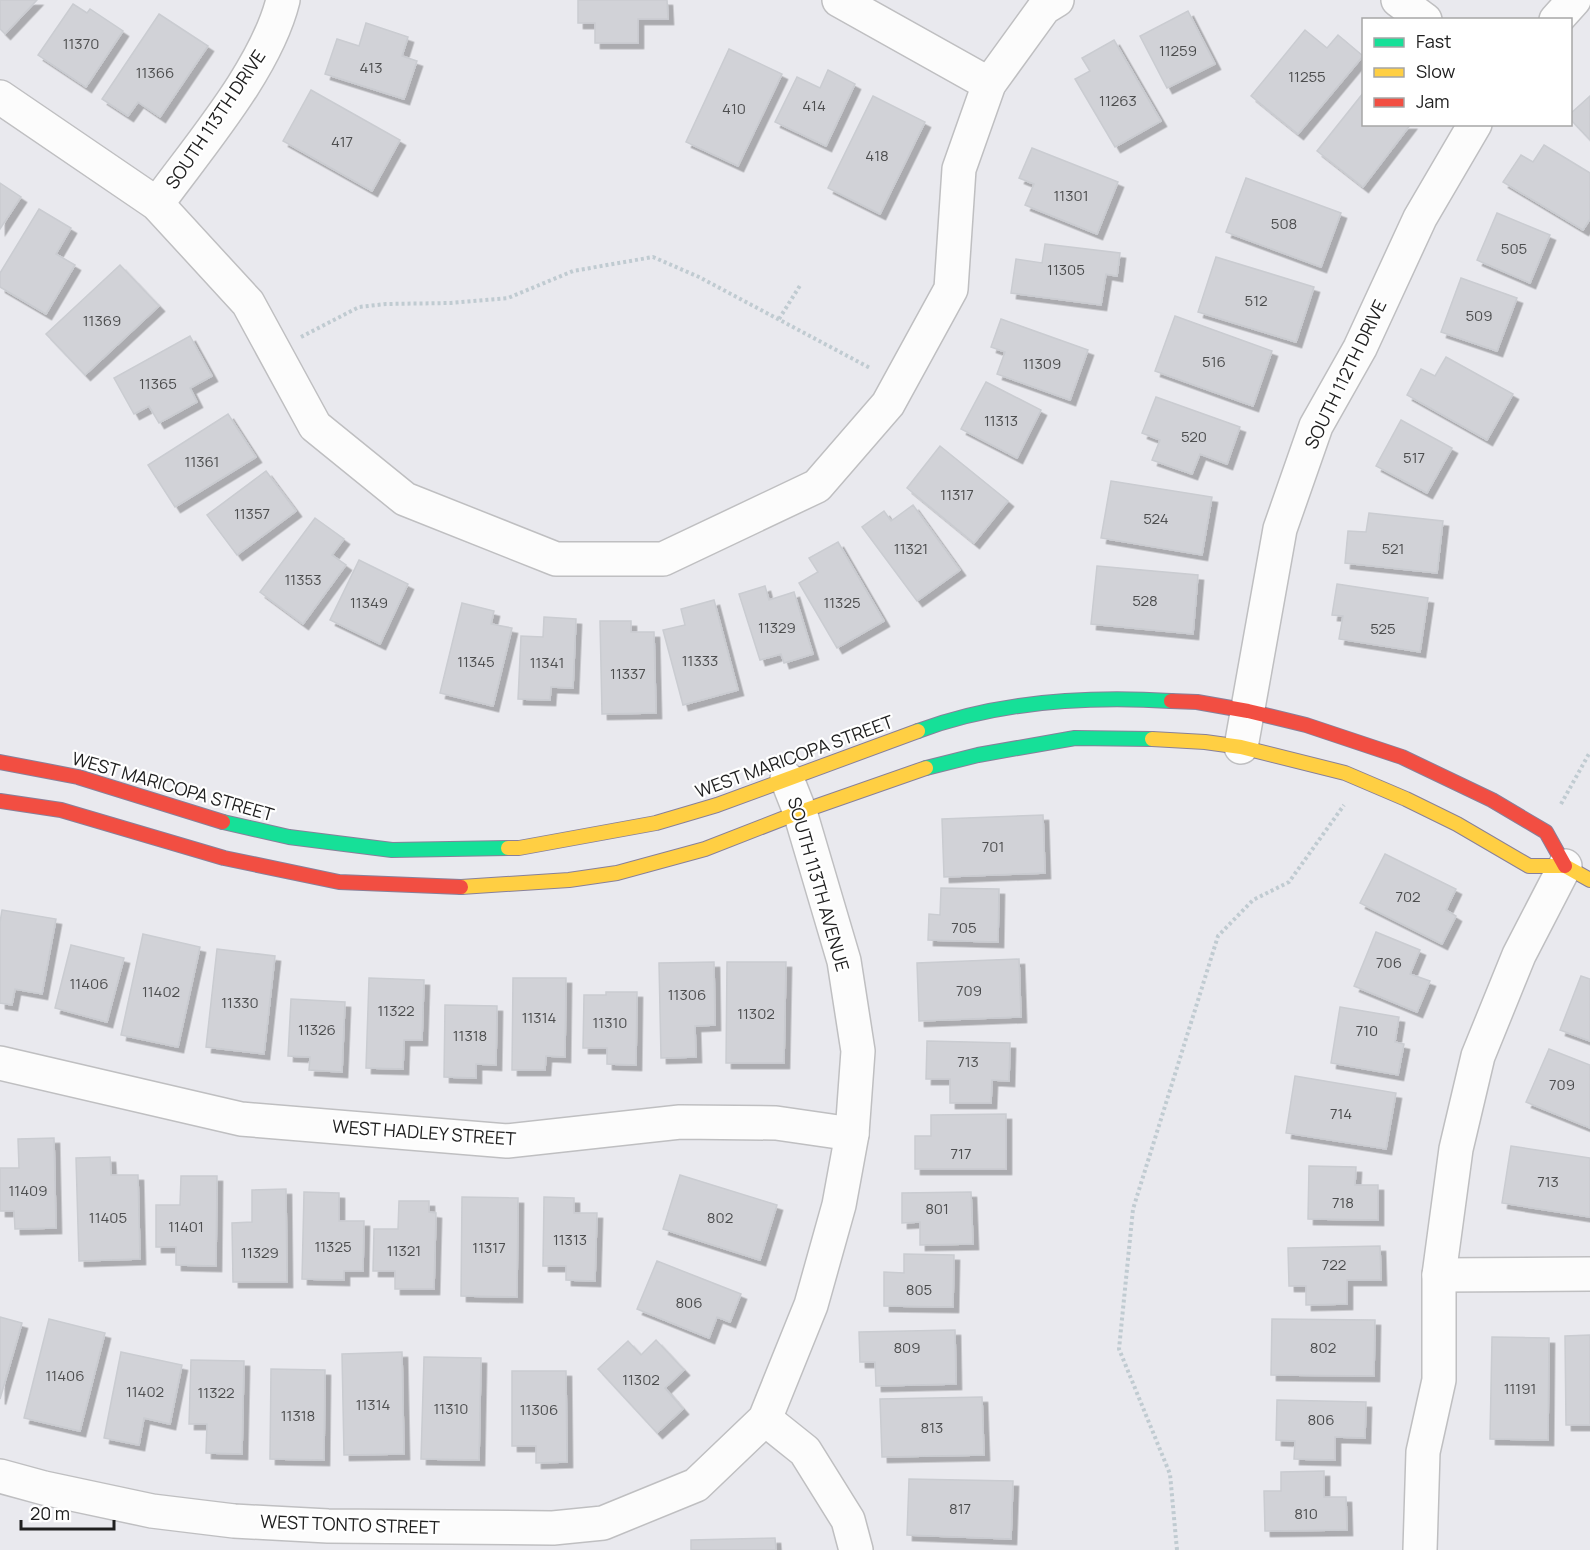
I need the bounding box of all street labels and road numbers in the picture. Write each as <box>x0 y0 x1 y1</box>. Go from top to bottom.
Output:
street label: SOUTH 113TH DRIVE <box>160 45 270 193</box>
street label: SOUTH 112TH DRIVE <box>1298 295 1392 453</box>
street label: WEST MARICOPA STREET <box>692 709 897 803</box>
street label: WEST MARICOPA STREET <box>69 746 277 826</box>
street label: SOUTH 113TH AVENUE <box>783 794 855 974</box>
street label: WEST HADLEY STREET <box>331 1114 517 1150</box>
street label: WEST TONTO STREET <box>260 1509 440 1539</box>

